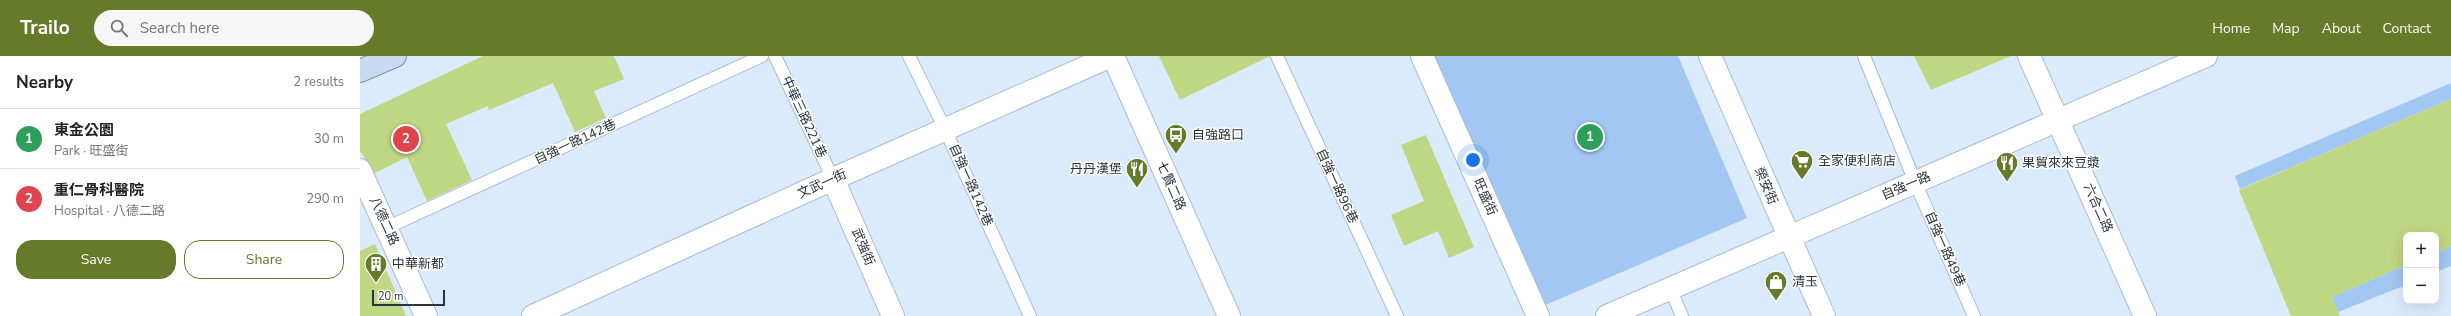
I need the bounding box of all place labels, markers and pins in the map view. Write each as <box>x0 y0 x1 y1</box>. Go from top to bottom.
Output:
bus stop icon: 自強路口 <box>1163 122 1189 155</box>
pin: 1 <box>1577 122 1603 152</box>
pin: 2 <box>393 124 419 154</box>
place label: 自強路口 <box>1192 126 1244 144</box>
supermarket icon: 全家便利商店 <box>1789 148 1815 181</box>
restaurant icon: 果貿來來豆漿 <box>1994 150 2020 183</box>
place label: 全家便利商店 <box>1818 152 1896 170</box>
place label: 果貿來來豆漿 <box>2022 154 2100 172</box>
restaurant icon: 丹丹漢堡 <box>1124 156 1150 189</box>
place label: 丹丹漢堡 <box>1070 160 1122 178</box>
building icon: 中華新都 <box>363 251 389 284</box>
place label: 中華新都 <box>392 255 444 273</box>
shop icon: 清玉 <box>1763 269 1789 302</box>
place label: 清玉 <box>1792 273 1818 291</box>

